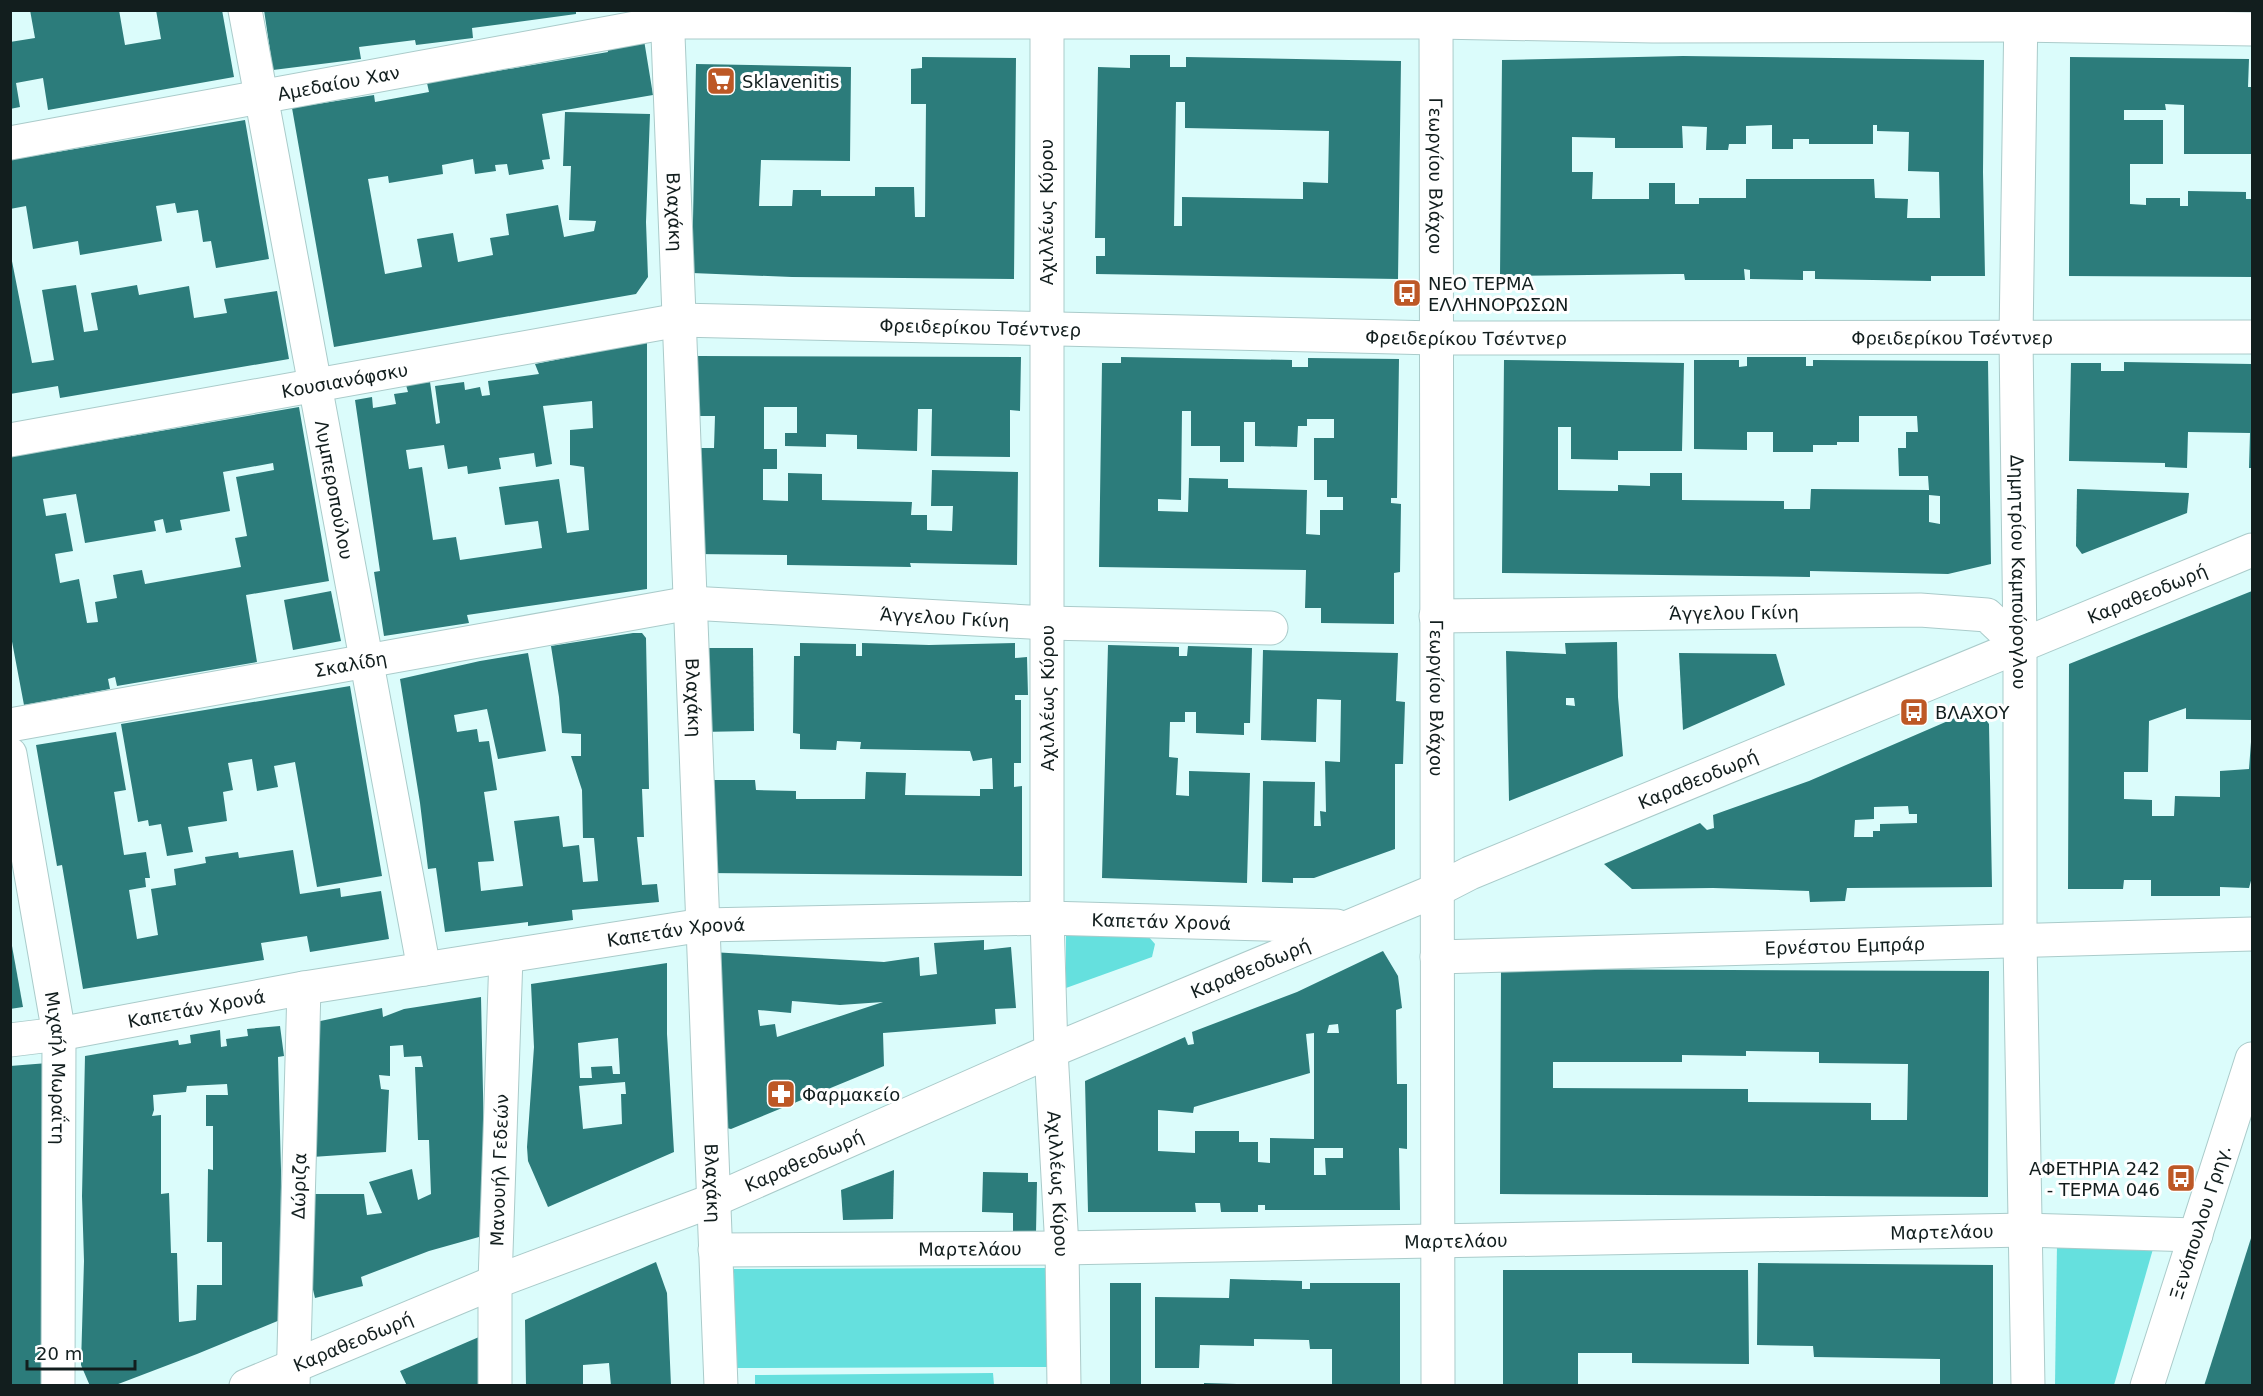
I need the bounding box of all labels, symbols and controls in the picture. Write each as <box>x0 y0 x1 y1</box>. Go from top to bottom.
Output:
street label: Αμεδαίου Χαν <box>276 61 401 104</box>
supermarket icon: Sklavenitis <box>705 65 737 97</box>
place label: Sklavenitis <box>742 71 839 92</box>
street label: Γεωργίου Βλάχου <box>1426 98 1447 254</box>
street label: Αχιλλέως Κύρου <box>1036 139 1057 285</box>
street label: Βλαχάκη <box>663 172 687 252</box>
place label: ΝΕΟ ΤΕΡΜΑ ΕΛΛΗΝΟΡΩΣΩΝ <box>1428 273 1568 315</box>
bus stop icon: ΝΕΟ ΤΕΡΜΑ ΕΛΛΗΝΟΡΩΣΩΝ <box>1391 277 1423 309</box>
street label: Φρειδερίκου Τσέντνερ <box>879 314 1081 340</box>
street label: Φρειδερίκου Τσέντνερ <box>1365 326 1567 349</box>
street label: Φρειδερίκου Τσέντνερ <box>1851 327 2053 348</box>
street label: Κουσιανόφσκυ <box>280 358 410 402</box>
street label: Λυμπεροπούλου <box>311 418 358 561</box>
street label: Δημητρίου Καμπούρογλου <box>2007 454 2031 689</box>
street label: Καραθεοδωρή <box>2084 559 2210 627</box>
street label: Άγγελου Γκίνη <box>1669 601 1799 624</box>
street label: Άγγελου Γκίνη <box>879 603 1010 631</box>
street label: Γεωργίου Βλάχου <box>1426 620 1448 776</box>
street label: Αχιλλέως Κύρου <box>1037 625 1058 771</box>
street label: Σκαλίδη <box>313 647 388 681</box>
street label: Βλαχάκη <box>682 657 706 737</box>
bus stop icon: ΒΛΑΧΟΥ <box>1898 696 1930 728</box>
place label: ΒΛΑΧΟΥ <box>1935 702 2010 723</box>
street label: Καραθεοδωρή <box>1635 745 1761 813</box>
street label: Καπετάν Χρονά <box>1091 909 1231 934</box>
street label: Καπετάν Χρονά <box>605 914 745 951</box>
street label: Ερνέστου Εμπράρ <box>1764 933 1925 958</box>
street label: Καραθεοδωρή <box>1187 934 1313 1002</box>
street label: Καπετάν Χρονά <box>126 985 267 1031</box>
street label: Μιχαήλ Μωραΐτη <box>41 990 70 1145</box>
pharmacy icon: Φαρμακείο <box>765 1078 797 1110</box>
place label: Φαρμακείο <box>802 1084 900 1105</box>
street label: Μανουήλ Γεδεών <box>486 1094 512 1247</box>
street label: Αχιλλέως Κύρου <box>1044 1110 1073 1257</box>
street label: Καραθεοδωρή <box>741 1125 867 1196</box>
street label: Ξενόπουλου Γρηγ. <box>2165 1142 2234 1302</box>
street label: Βλαχάκη <box>701 1143 725 1223</box>
street label: Δώριζα <box>287 1152 310 1220</box>
place label: ΑΦΕΤΗΡΙΑ 242 - ΤΕΡΜΑ 046 <box>2029 1158 2160 1200</box>
bus stop icon: ΑΦΕΤΗΡΙΑ 242 - ΤΕΡΜΑ 046 <box>2165 1162 2197 1194</box>
street label: Μαρτελάου <box>1890 1220 1994 1243</box>
street label: Μαρτελάου <box>1404 1229 1508 1252</box>
street label: Μαρτελάου <box>918 1238 1022 1259</box>
street label: Καραθεοδωρή <box>290 1307 416 1376</box>
scale bar <box>27 1333 135 1371</box>
text: 20 m <box>36 1343 82 1364</box>

